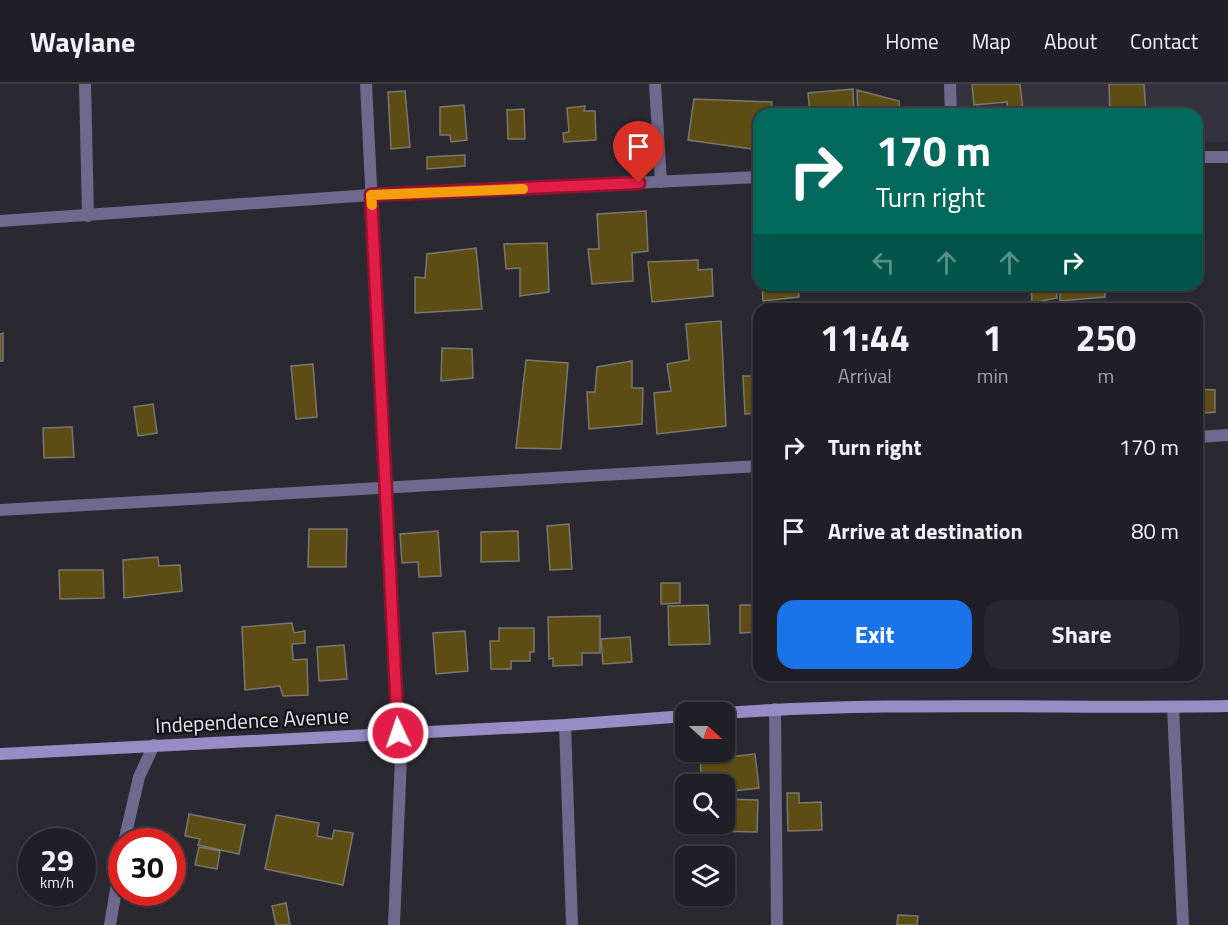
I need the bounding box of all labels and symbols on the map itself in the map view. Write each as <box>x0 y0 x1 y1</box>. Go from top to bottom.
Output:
pin <box>613 121 664 183</box>
street label: Independence Avenue <box>154 699 350 741</box>
position arrow <box>366 701 430 765</box>
north arrow <box>675 702 735 762</box>
speed limit sign: 30 <box>108 828 186 906</box>

